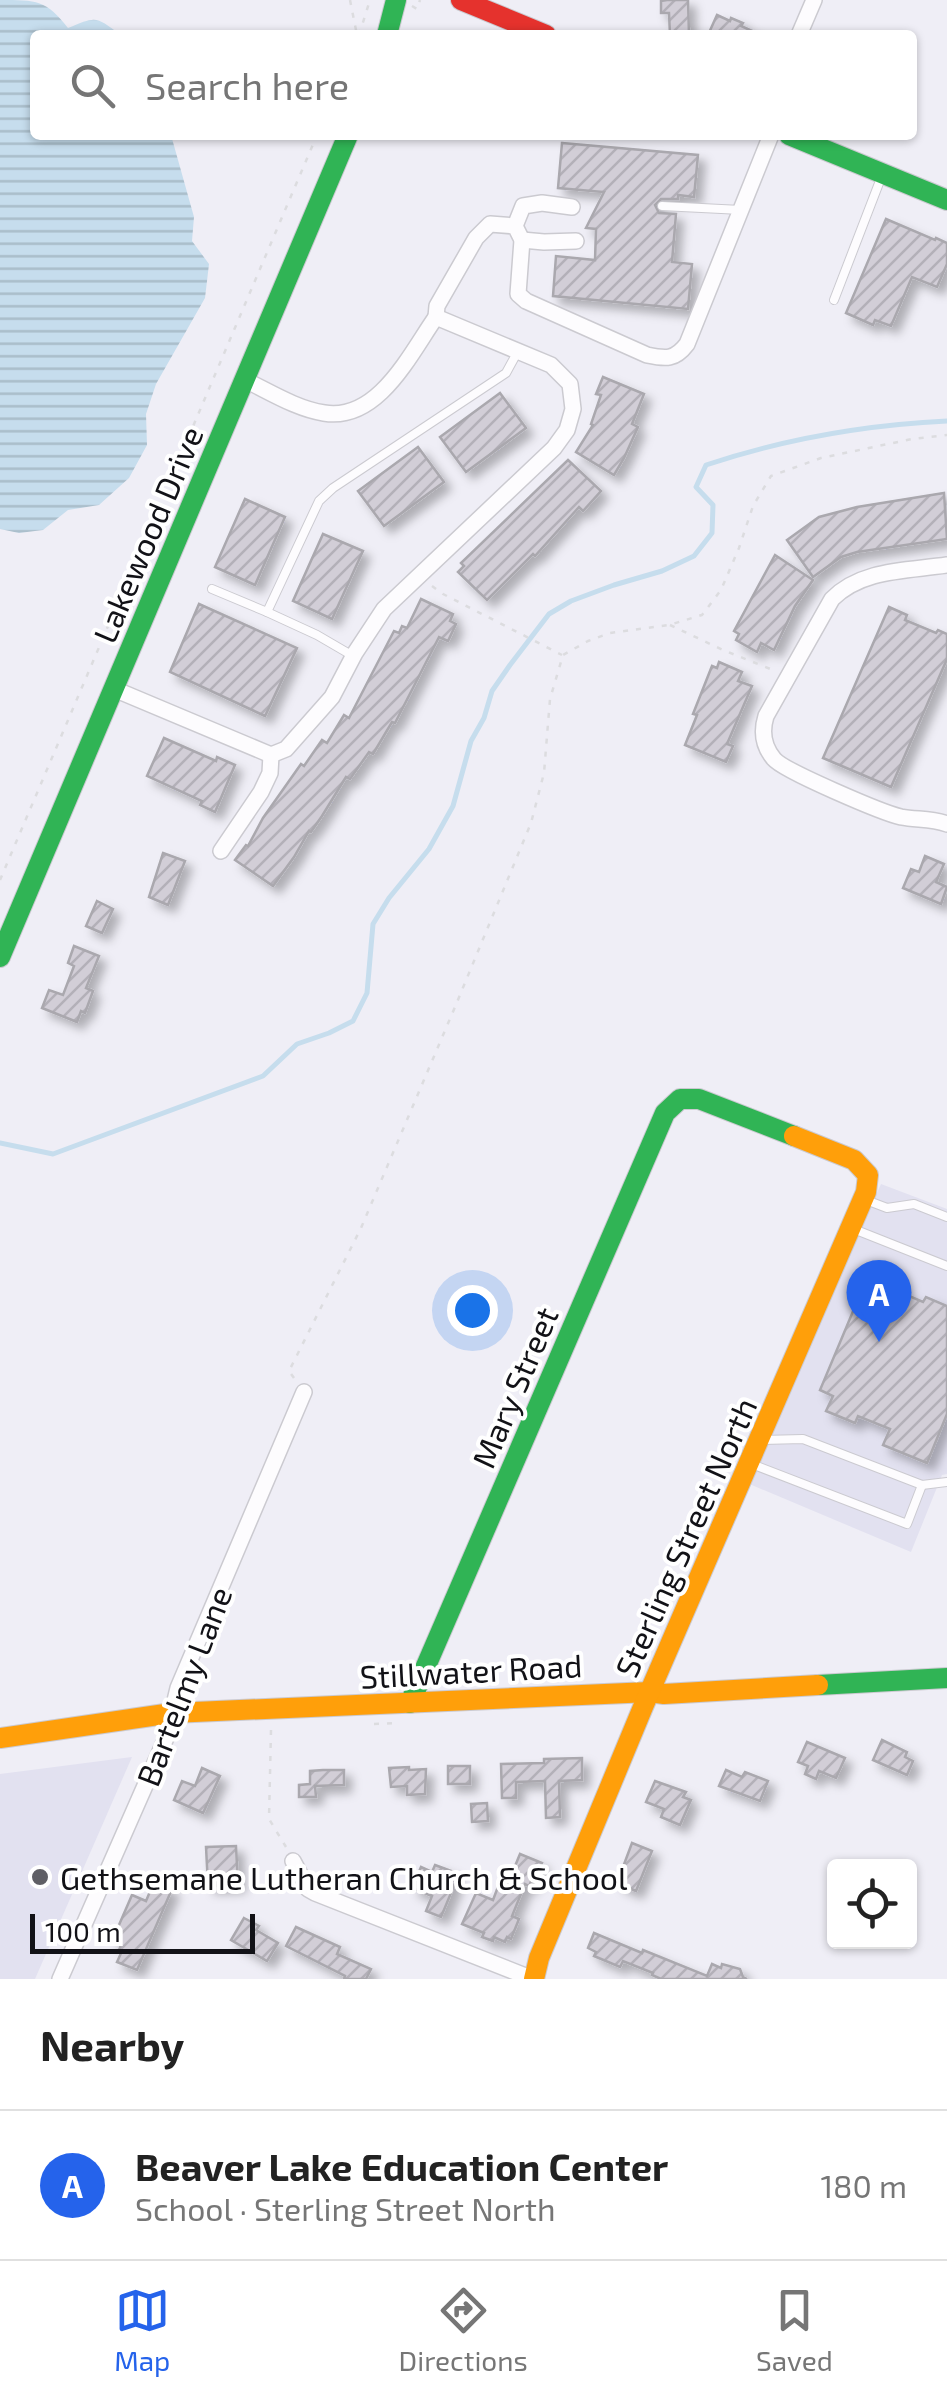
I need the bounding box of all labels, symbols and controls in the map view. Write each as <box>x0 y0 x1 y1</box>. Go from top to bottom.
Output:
search box <box>30 30 917 140</box>
icon: search <box>65 58 120 113</box>
text: Search here <box>145 62 349 108</box>
street label: Lakewood Drive <box>84 420 210 648</box>
pin: A <box>846 1260 912 1342</box>
your location <box>447 1285 498 1336</box>
street label: Mary Street <box>463 1301 565 1473</box>
street label: Sterling Street North <box>606 1392 764 1682</box>
street label: Bartelmy Lane <box>128 1581 238 1791</box>
street label: Stillwater Road <box>359 1645 583 1695</box>
place label: Gethsemane Lutheran Church & School <box>60 1858 628 1896</box>
map controls <box>827 1859 917 1949</box>
button: locate <box>827 1859 917 1949</box>
marker: Gethsemane Lutheran Church & School <box>29 1866 51 1888</box>
scale bar <box>30 1909 255 1954</box>
text: 100 m <box>45 1914 121 1948</box>
text: Nearby <box>40 2019 184 2069</box>
text: Beaver Lake Education Center <box>135 2143 668 2189</box>
text: A <box>62 2166 83 2204</box>
text: 180 m <box>820 2166 907 2204</box>
text: School · Sterling Street North <box>135 2189 555 2227</box>
tab: Map <box>114 2283 170 2377</box>
tab: Directions <box>399 2283 528 2377</box>
tab: Saved <box>756 2283 833 2377</box>

